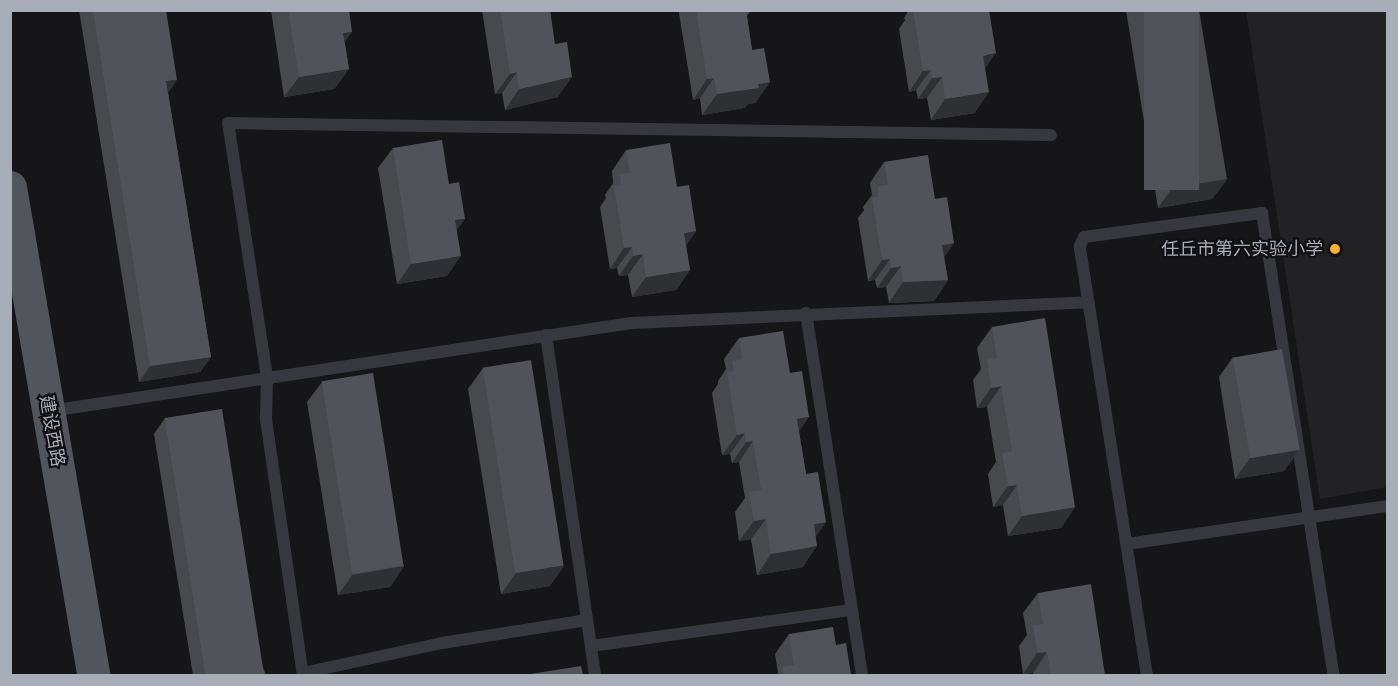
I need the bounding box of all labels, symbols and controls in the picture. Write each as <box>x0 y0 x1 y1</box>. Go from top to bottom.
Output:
place label: 任丘市第六实验小学 <box>1161 238 1323 260</box>
marker: 任丘市第六实验小学 <box>1328 242 1342 256</box>
street label: 建设西路 <box>35 394 69 468</box>

